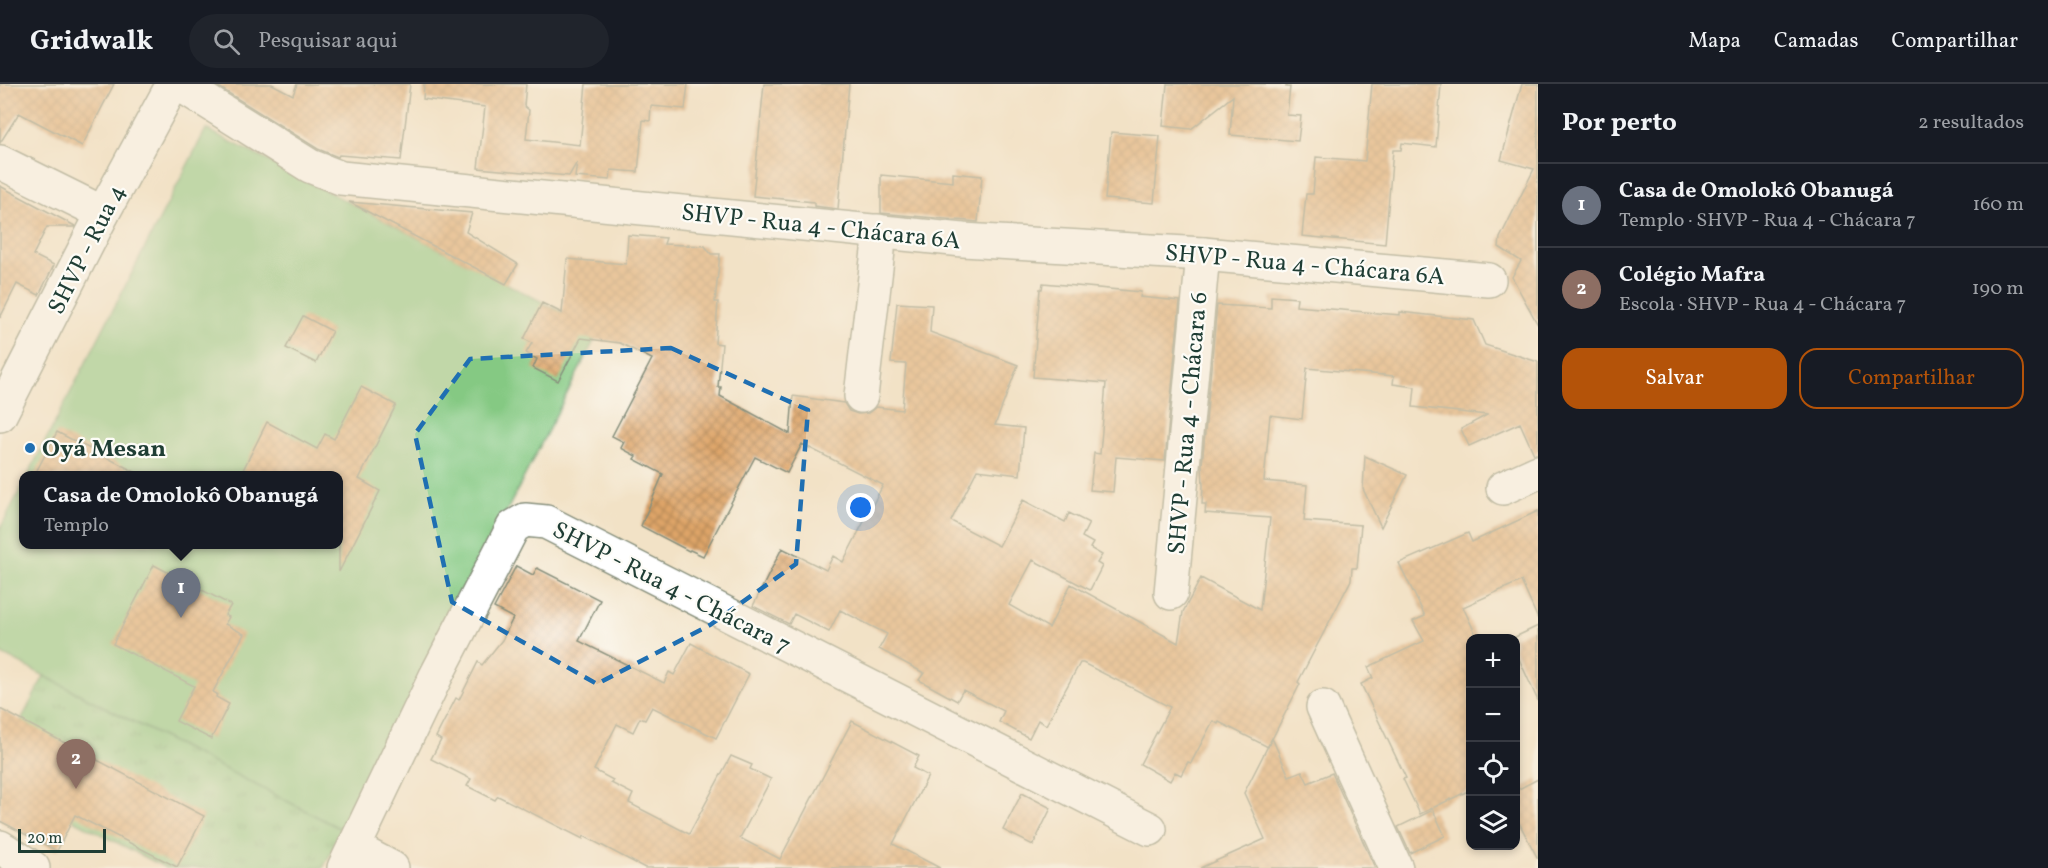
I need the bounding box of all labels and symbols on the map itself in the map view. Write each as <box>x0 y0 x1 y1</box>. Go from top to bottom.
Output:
street label: SHVP - Rua 4 <box>41 179 135 321</box>
street label: SHVP - Rua 4 - Chácara 6A <box>679 196 962 260</box>
street label: SHVP - Rua 4 - Chácara 6A <box>1164 237 1446 295</box>
street label: SHVP - Rua 4 - Chácara 6 <box>1161 290 1217 556</box>
place label: Oyá Mesan <box>42 433 166 467</box>
marker: Oyá Mesan <box>23 441 37 455</box>
your location <box>846 493 875 522</box>
street label: SHVP - Rua 4 - Chácara 7 <box>546 514 796 664</box>
pin: 1 <box>162 568 201 618</box>
pin: 2 <box>56 740 96 789</box>
scale bar <box>18 826 106 854</box>

